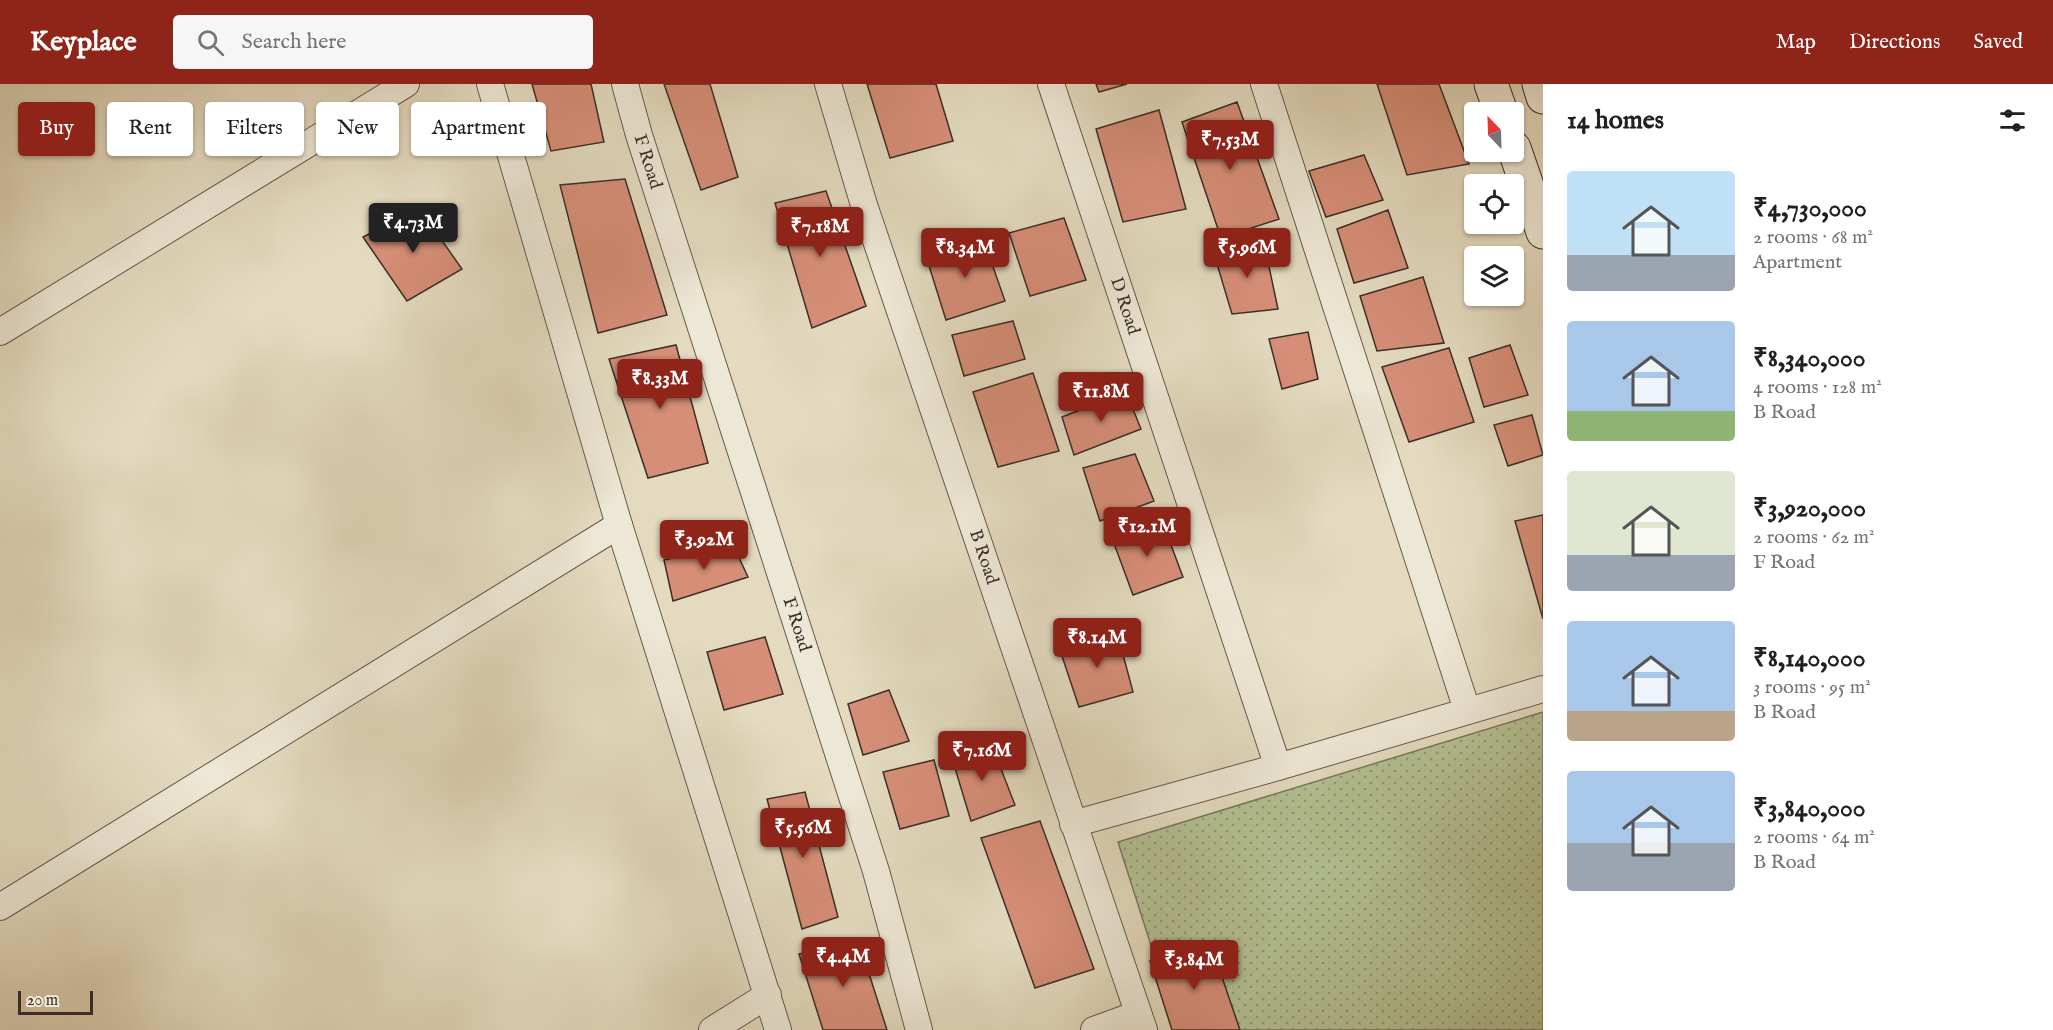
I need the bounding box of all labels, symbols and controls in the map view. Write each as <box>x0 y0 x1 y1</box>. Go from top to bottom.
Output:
search box <box>173 15 593 69</box>
text: Keyplace <box>30 25 137 60</box>
icon: search <box>194 26 227 59</box>
text: Search here <box>242 28 346 56</box>
text: Map <box>1776 29 1816 56</box>
text: Directions <box>1849 29 1940 56</box>
text: Saved <box>1973 29 2023 56</box>
chip: Buy <box>18 102 95 156</box>
chip: Rent <box>107 102 193 156</box>
chip: Filters <box>205 102 304 156</box>
chip: New <box>316 102 399 156</box>
chip: Apartment <box>411 102 546 156</box>
north arrow <box>1464 102 1524 162</box>
map controls <box>1464 102 1524 306</box>
text: 14 homes <box>1567 104 1664 137</box>
icon: filters <box>1996 104 2029 137</box>
pin: ₹7.53M <box>1181 120 1279 171</box>
text: ₹7.53M <box>1201 127 1259 152</box>
street label: F Road <box>628 132 667 192</box>
button: locate <box>1464 174 1524 234</box>
text: ₹4,730,000 <box>1753 192 1867 225</box>
icon: home <box>1615 195 1687 267</box>
pin: ₹4.73M <box>364 203 462 254</box>
pin: ₹7.18M <box>771 207 869 258</box>
text: ₹4.73M <box>383 210 443 235</box>
text: ₹7.18M <box>790 214 850 239</box>
text: 2 rooms · 68 m² <box>1753 225 1873 250</box>
pin: ₹8.34M <box>916 228 1014 279</box>
pin: ₹5.96M <box>1198 228 1296 279</box>
text: ₹8.34M <box>935 235 995 260</box>
text: ₹5.96M <box>1218 235 1276 260</box>
button: layers <box>1464 246 1524 306</box>
text: Apartment <box>1753 250 1842 275</box>
street label: D Road <box>1105 274 1145 338</box>
text: ₹8,340,000 <box>1753 342 1865 375</box>
icon: home <box>1615 345 1687 417</box>
pin: ₹8.33M <box>611 359 709 410</box>
text: ₹8.33M <box>631 366 689 391</box>
pin: ₹11.8M <box>1052 372 1150 423</box>
text: 4 rooms · 128 m² <box>1753 375 1882 400</box>
text: ₹11.8M <box>1072 379 1130 404</box>
text: B Road <box>1753 400 1816 425</box>
text: ₹3,920,000 <box>1753 492 1866 525</box>
icon: home <box>1615 495 1687 567</box>
pin: ₹12.1M <box>1098 507 1196 558</box>
text: ₹12.1M <box>1118 514 1176 539</box>
pin: ₹3.92M <box>655 520 753 571</box>
text: 2 rooms · 62 m² <box>1753 525 1875 550</box>
text: ₹3.92M <box>674 527 734 552</box>
street label: B Road <box>963 527 1004 588</box>
text: F Road <box>1753 550 1815 575</box>
street label: F Road <box>777 594 816 655</box>
pin: ₹8.14M <box>1048 618 1146 669</box>
text: ₹8.14M <box>1067 625 1127 650</box>
text: ₹8,140,000 <box>1753 642 1865 675</box>
icon: home <box>1615 645 1687 717</box>
text: 3 rooms · 95 m² <box>1753 675 1871 700</box>
text: B Road <box>1753 700 1816 725</box>
pin: ₹7.16M <box>933 731 1031 782</box>
text: ₹7.16M <box>952 738 1012 763</box>
text: ₹3,840,000 <box>1753 792 1865 825</box>
icon: home <box>1615 795 1687 867</box>
pin: ₹5.56M <box>754 808 852 859</box>
text: ₹5.56M <box>774 815 832 840</box>
text: 2 rooms · 64 m² <box>1753 825 1875 850</box>
text: B Road <box>1753 850 1816 875</box>
pin: ₹4.4M <box>801 937 885 988</box>
pin: ₹3.84M <box>1145 940 1243 991</box>
text: ₹4.4M <box>816 944 870 969</box>
text: ₹3.84M <box>1164 947 1224 972</box>
scale bar <box>18 988 93 1016</box>
text: 20 m <box>27 991 58 1011</box>

